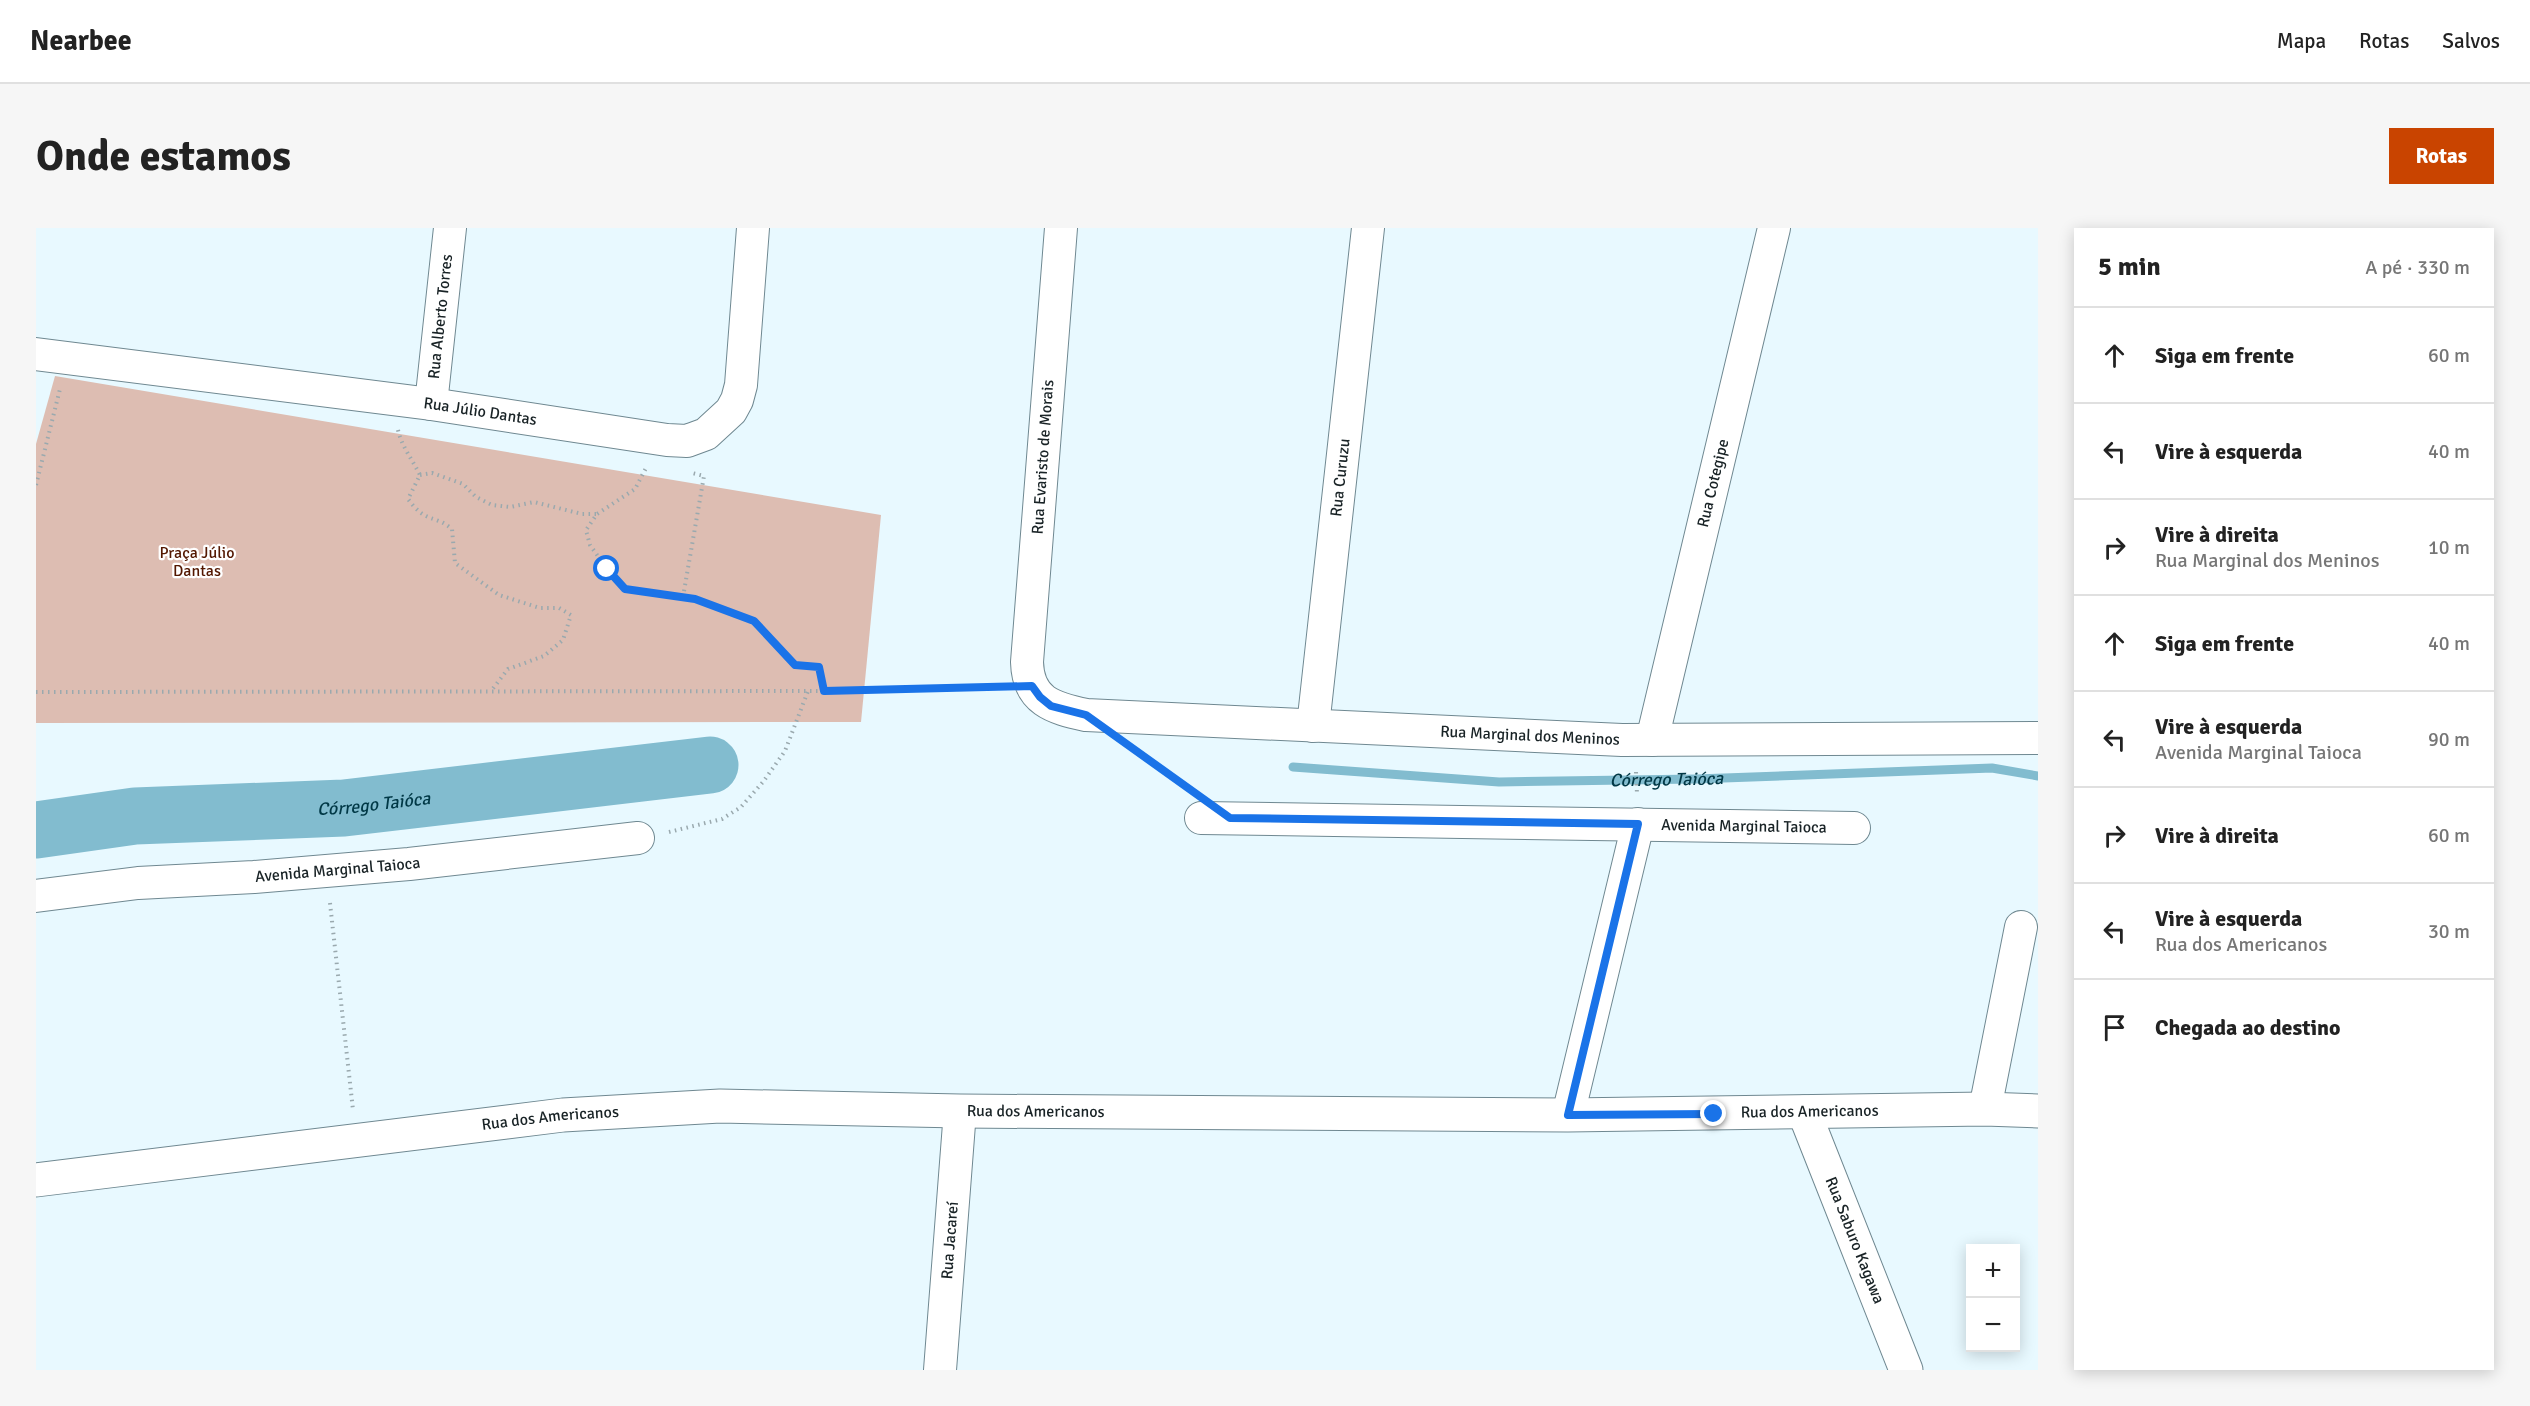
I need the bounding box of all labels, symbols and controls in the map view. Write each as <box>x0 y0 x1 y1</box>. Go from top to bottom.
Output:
text: Nearbee <box>30 24 132 58</box>
text: Mapa <box>2277 28 2326 54</box>
text: Rotas <box>2359 28 2409 54</box>
text: Salvos <box>2442 28 2500 54</box>
button: Rotas <box>2389 128 2494 184</box>
text: Onde estamos <box>36 131 291 182</box>
text: 5 min <box>2098 251 2161 283</box>
street label: Rua Alberto Torres <box>424 253 457 380</box>
text: A pé · 330 m <box>2365 255 2470 280</box>
icon: ahead <box>2098 339 2131 372</box>
text: Siga em frente <box>2155 342 2294 369</box>
text: 60 m <box>2428 343 2470 368</box>
street label: Rua Evaristo de Morais <box>1028 379 1058 535</box>
street label: Rua Júlio Dantas <box>423 393 538 430</box>
icon: left <box>2098 435 2131 468</box>
street label: Rua Curuzu <box>1326 437 1355 518</box>
street label: Rua Cotegipe <box>1693 437 1733 529</box>
text: Vire à esquerda <box>2155 438 2302 465</box>
text: 40 m <box>2428 439 2470 464</box>
text: Vire à direita <box>2155 521 2279 548</box>
icon: right <box>2098 531 2131 564</box>
text: 10 m <box>2428 535 2470 560</box>
park label: Praça Júlio Dantas <box>159 543 235 581</box>
text: Rua Marginal dos Meninos <box>2155 548 2379 573</box>
route start <box>593 555 619 581</box>
icon: ahead <box>2098 627 2131 660</box>
text: Siga em frente <box>2155 630 2294 657</box>
text: 40 m <box>2428 631 2470 656</box>
text: Vire à esquerda <box>2155 713 2302 740</box>
street label: Rua Marginal dos Meninos <box>1440 722 1620 750</box>
icon: left <box>2098 723 2131 756</box>
text: 90 m <box>2428 727 2470 752</box>
text: Avenida Marginal Taioca <box>2155 740 2362 765</box>
water label: Córrego Taióca <box>1610 767 1724 791</box>
water label: Córrego Taióca <box>317 787 432 820</box>
street label: Avenida Marginal Taioca <box>1661 815 1827 838</box>
icon: right <box>2098 819 2131 852</box>
text: Vire à direita <box>2155 822 2279 849</box>
text: 60 m <box>2428 823 2470 848</box>
street label: Avenida Marginal Taioca <box>254 853 421 887</box>
text: Vire à esquerda <box>2155 905 2302 932</box>
icon: left <box>2098 915 2131 948</box>
text: 30 m <box>2428 919 2470 944</box>
text: Rua dos Americanos <box>2155 932 2327 957</box>
icon: arrive <box>2098 1011 2131 1044</box>
text: Chegada ao destino <box>2155 1014 2341 1041</box>
route end <box>1700 1100 1726 1126</box>
street label: Rua dos Americanos <box>967 1101 1105 1122</box>
street label: Rua dos Americanos <box>1741 1101 1879 1123</box>
street label: Rua dos Americanos <box>480 1102 619 1135</box>
street label: Rua Saburo Kagawa <box>1821 1174 1889 1307</box>
street label: Rua Jacareí <box>937 1200 963 1280</box>
map controls <box>1966 1244 2020 1352</box>
button: + <box>1966 1244 2020 1298</box>
button: − <box>1966 1298 2020 1352</box>

